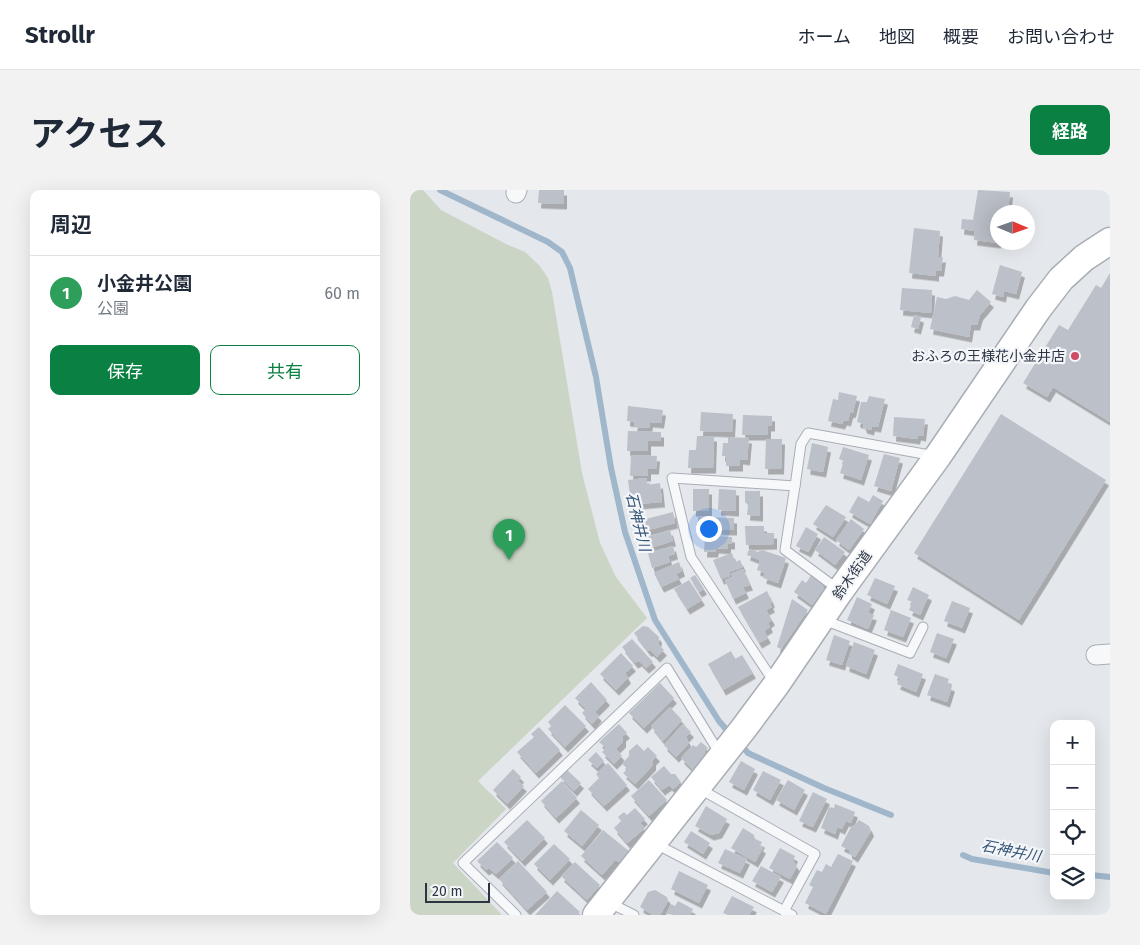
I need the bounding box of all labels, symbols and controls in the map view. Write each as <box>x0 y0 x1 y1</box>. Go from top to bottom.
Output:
text: Strollr <box>25 21 95 49</box>
text: ホーム <box>798 26 851 48</box>
text: 地図 <box>879 26 915 48</box>
text: 概要 <box>943 26 979 48</box>
text: お問い合わせ <box>1007 26 1115 48</box>
button: 経路 <box>1030 105 1110 155</box>
text: アクセス <box>30 113 168 155</box>
north arrow <box>990 205 1035 250</box>
text: 周辺 <box>50 212 92 238</box>
text: 小金井公園 <box>97 272 192 295</box>
text: 1 <box>62 284 70 303</box>
text: 60 m <box>325 284 360 303</box>
text: 公園 <box>97 299 129 318</box>
button: 保存 <box>50 345 200 395</box>
button: 共有 <box>210 345 360 395</box>
place label: おふろの王様花小金井店 <box>911 348 1065 365</box>
marker: おふろの王様花小金井店 <box>1069 350 1081 362</box>
water label: 石神井川 <box>622 491 654 555</box>
your location <box>696 516 722 542</box>
pin: 1 <box>493 519 525 560</box>
street label: 鈴木街道 <box>829 547 875 603</box>
map controls <box>1050 720 1095 900</box>
button: + <box>1050 720 1095 765</box>
button: − <box>1050 765 1095 810</box>
button: locate <box>1050 810 1095 855</box>
water label: 石神井川 <box>980 836 1044 866</box>
button: layers <box>1050 855 1095 900</box>
scale bar <box>425 880 490 903</box>
text: 20 m <box>432 883 462 900</box>

